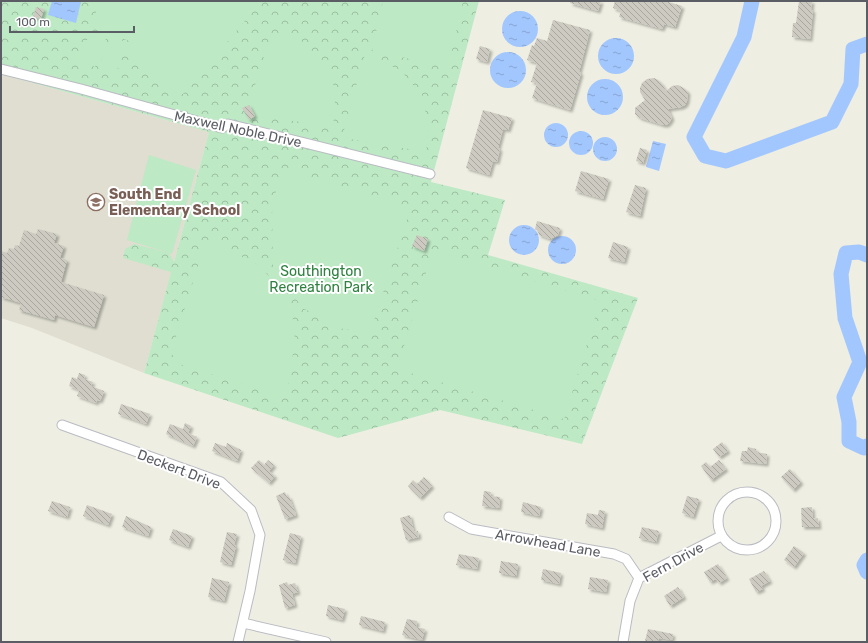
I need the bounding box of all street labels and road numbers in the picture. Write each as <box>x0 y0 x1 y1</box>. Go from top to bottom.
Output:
street label: Maxwell Noble Drive <box>173 108 303 151</box>
street label: Deckert Drive <box>135 446 223 493</box>
street label: Arrowhead Lane <box>494 526 602 561</box>
street label: Fern Drive <box>640 539 707 586</box>

